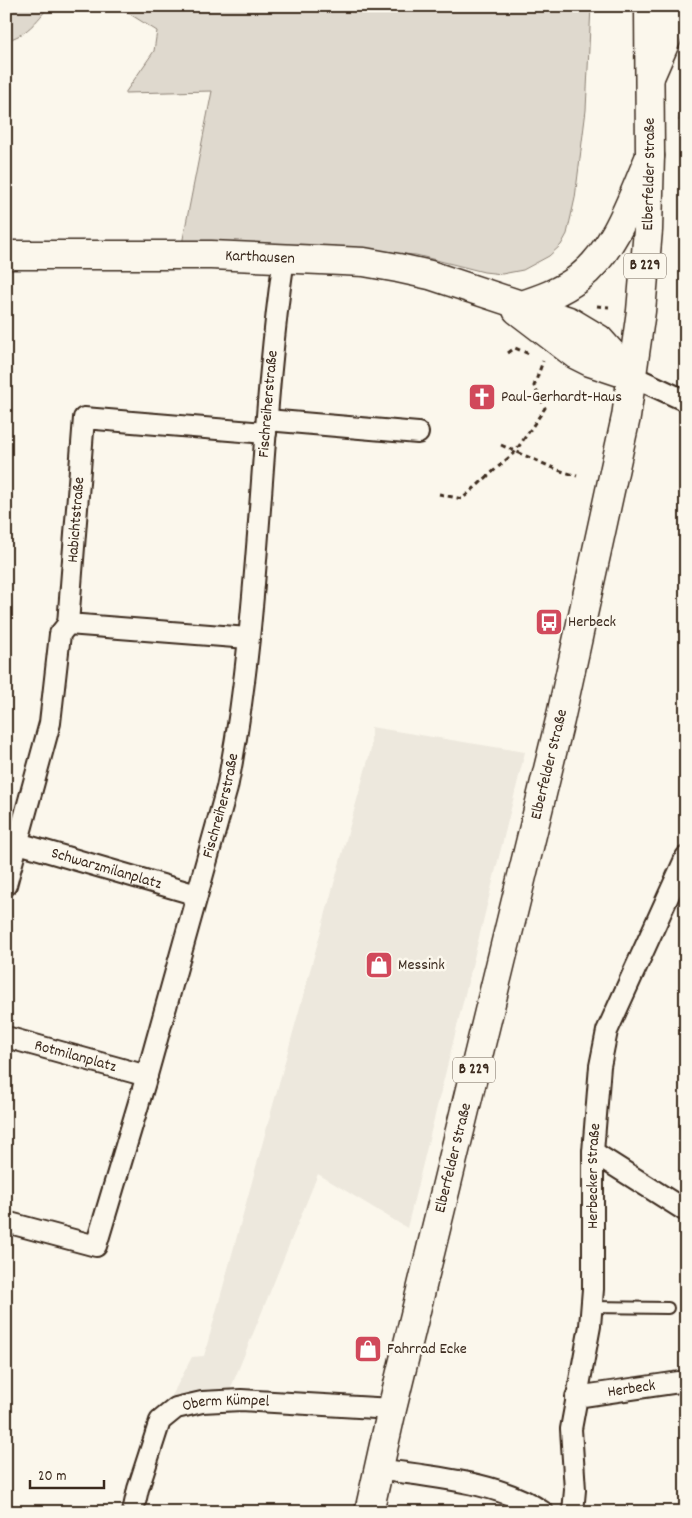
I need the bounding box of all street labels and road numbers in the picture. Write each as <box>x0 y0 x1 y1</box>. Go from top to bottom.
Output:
street label: Elberfelder Straße <box>636 118 662 231</box>
street label: Karthausen <box>225 244 295 270</box>
road number: B 229 <box>624 254 666 278</box>
street label: Fischreiherstraße <box>252 349 284 458</box>
street label: Habichtstraße <box>61 476 91 564</box>
street label: Elberfelder Straße <box>525 707 574 822</box>
street label: Fischreiherstraße <box>196 751 245 861</box>
street label: Schwarzmilanplatz <box>48 842 164 896</box>
street label: Rotmilanplatz <box>32 1034 119 1079</box>
road number: B 229 <box>453 1058 495 1082</box>
street label: Elberfelder Straße <box>429 1100 478 1215</box>
street label: Herbecker Straße <box>582 1122 607 1229</box>
street label: Herbeck <box>606 1374 657 1404</box>
street label: Oberm Kümpel <box>180 1388 270 1418</box>

